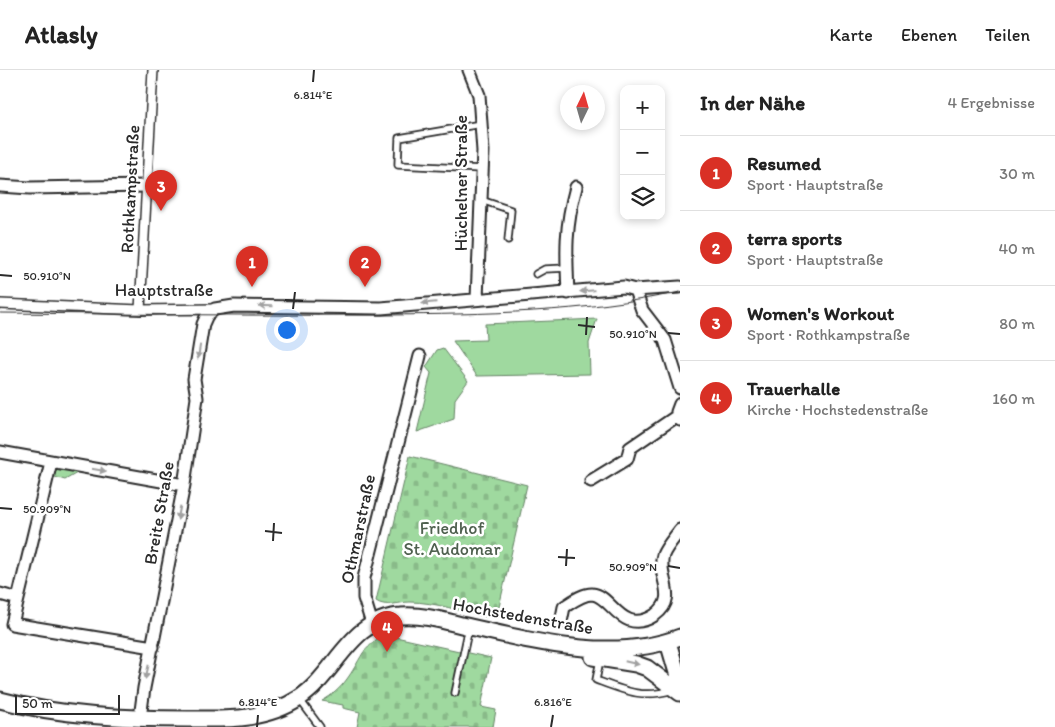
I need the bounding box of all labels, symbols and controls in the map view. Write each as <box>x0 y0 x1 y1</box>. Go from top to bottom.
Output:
text: Atlasly <box>25 20 98 49</box>
text: Karte <box>830 24 873 46</box>
text: Ebenen <box>901 24 957 46</box>
text: Teilen <box>985 24 1030 46</box>
north arrow <box>560 85 605 130</box>
map controls <box>620 85 665 220</box>
button: + <box>620 85 665 130</box>
text: 6.814°E <box>294 88 333 102</box>
text: In der Nähe <box>700 90 805 115</box>
text: 4 Ergebnisse <box>947 93 1035 112</box>
street label: Hüchelner Straße <box>450 115 472 251</box>
street label: Rothkampstraße <box>116 124 144 254</box>
button: − <box>620 130 665 175</box>
text: Resumed <box>747 152 821 175</box>
text: 1 <box>712 164 720 183</box>
text: 30 m <box>999 164 1035 183</box>
pin: 3 <box>145 170 177 211</box>
button: layers <box>620 175 665 220</box>
text: Sport · Hauptstraße <box>747 175 883 194</box>
text: terra sports <box>747 227 842 250</box>
text: 2 <box>712 239 720 258</box>
text: 40 m <box>998 239 1035 258</box>
pin: 1 <box>236 246 268 287</box>
pin: 2 <box>349 246 381 287</box>
text: Sport · Hauptstraße <box>747 250 883 269</box>
text: 50.910°N <box>23 269 71 283</box>
street label: Hauptstraße <box>115 279 213 301</box>
one-way arrow <box>579 287 595 295</box>
one-way arrow <box>420 299 436 307</box>
one-way arrow <box>258 302 274 310</box>
text: Women's Workout <box>747 302 894 325</box>
text: 3 <box>712 314 720 333</box>
text: 80 m <box>999 314 1035 333</box>
your location <box>274 317 300 343</box>
text: Sport · Rothkampstraße <box>747 325 910 344</box>
text: 50.910°N <box>609 327 657 341</box>
one-way arrow <box>194 345 202 361</box>
text: Trauerhalle <box>747 377 840 400</box>
text: 4 <box>711 389 721 408</box>
text: 160 m <box>992 389 1035 408</box>
text: Kirche · Hochstedenstraße <box>747 400 928 419</box>
street label: Breite Straße <box>139 460 179 566</box>
one-way arrow <box>91 467 107 475</box>
street label: Othmarstraße <box>336 472 380 586</box>
text: 50.909°N <box>23 502 71 516</box>
one-way arrow <box>175 505 183 521</box>
park label: Friedhof St. Audomar <box>403 517 501 560</box>
text: 50.909°N <box>609 560 657 574</box>
street label: Hochstedenstraße <box>451 593 595 639</box>
pin: 4 <box>371 611 403 652</box>
one-way arrow <box>624 659 639 667</box>
one-way arrow <box>143 665 151 680</box>
scale bar <box>15 692 120 715</box>
text: 50 m <box>22 695 53 712</box>
text: 6.814°E <box>239 695 278 709</box>
text: 6.816°E <box>534 695 572 709</box>

